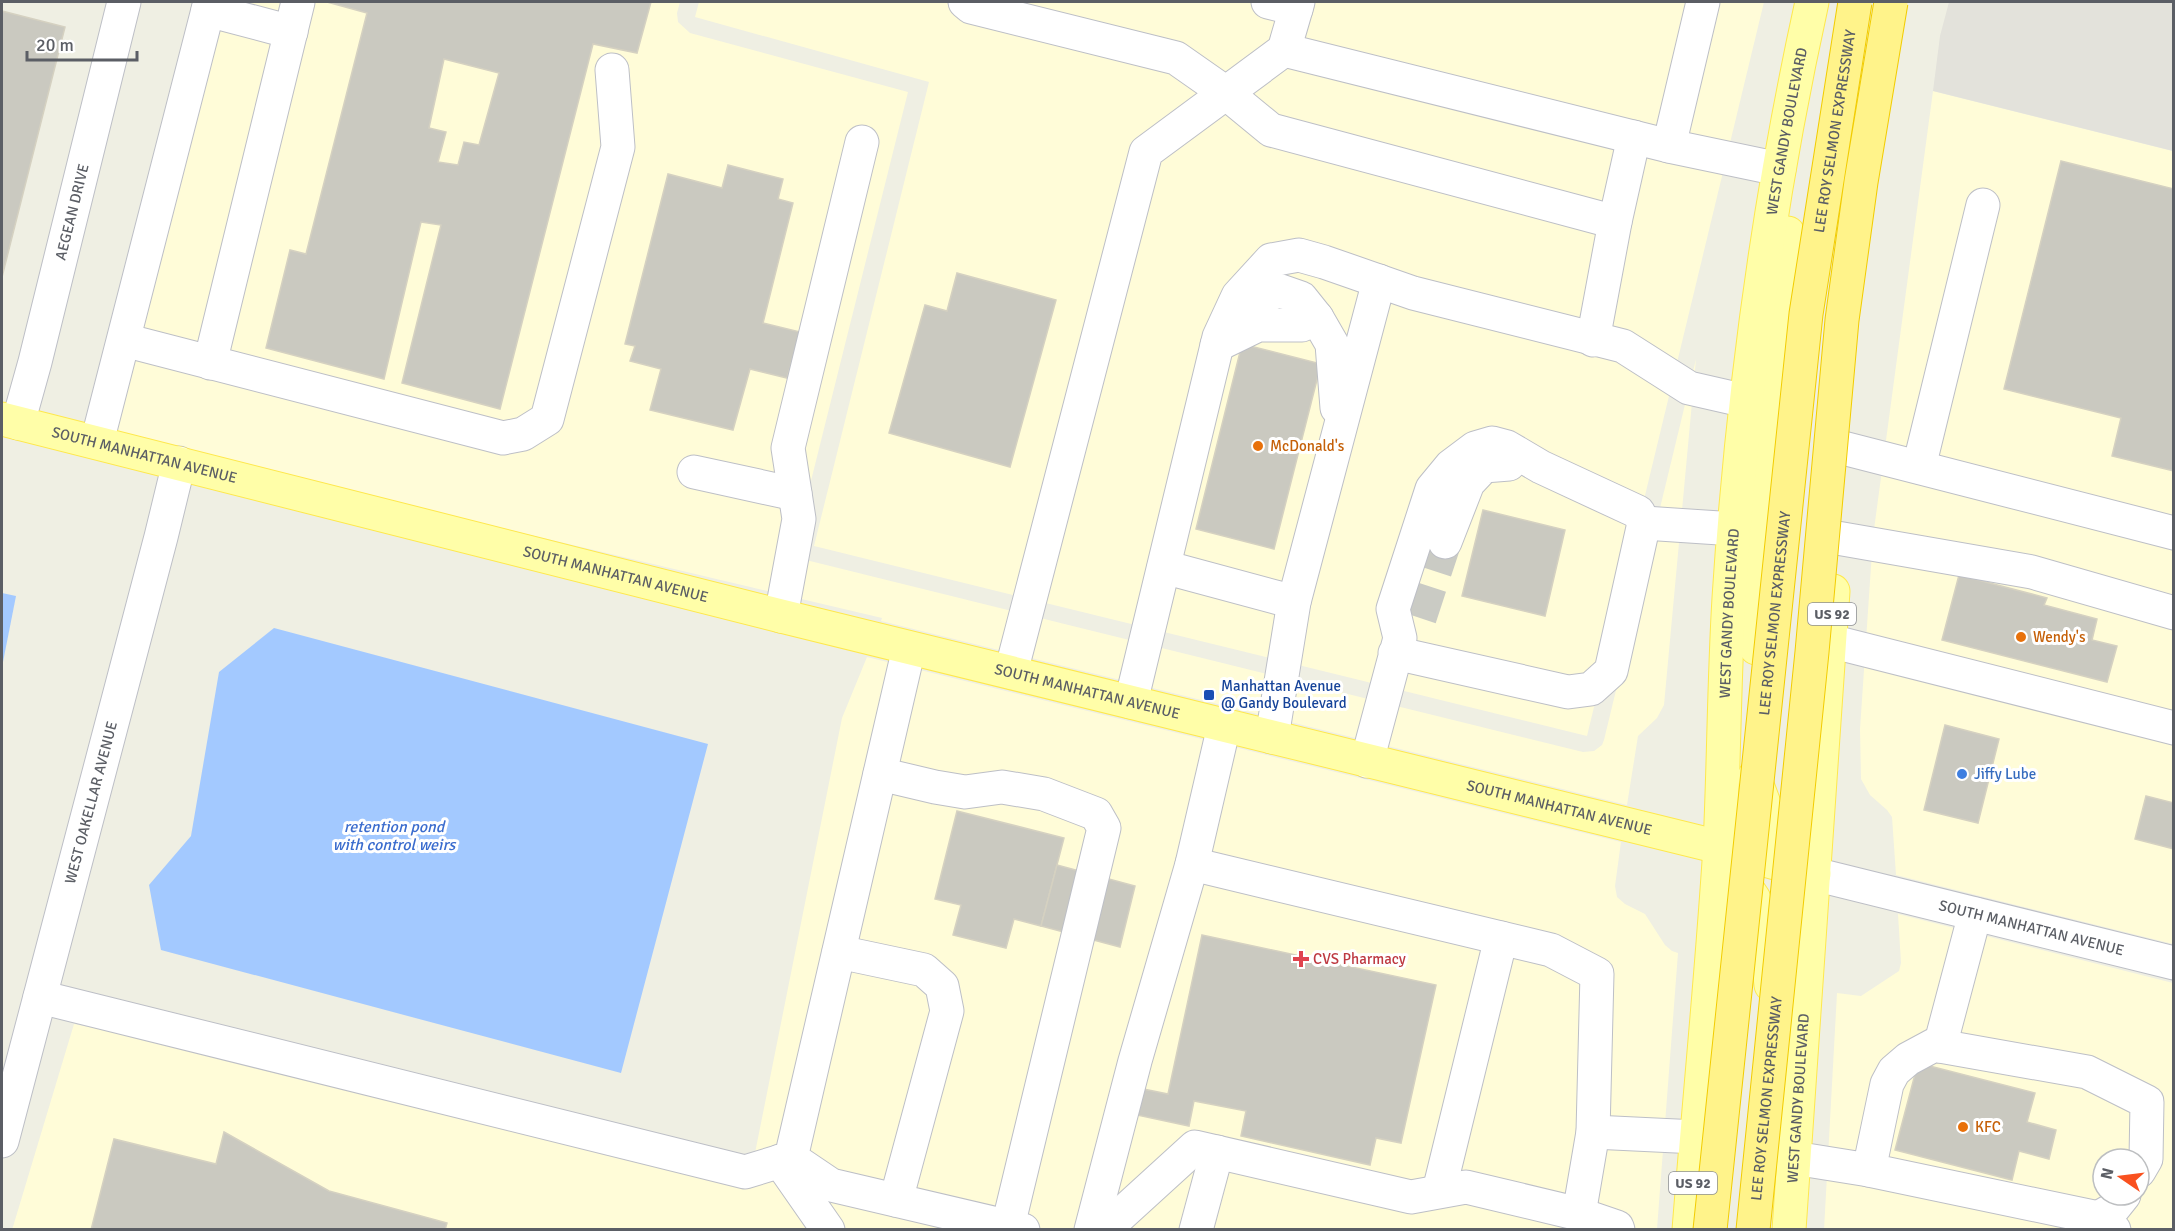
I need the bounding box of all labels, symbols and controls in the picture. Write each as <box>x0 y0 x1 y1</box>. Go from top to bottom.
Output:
scale bar <box>27 24 136 62</box>
street label: LEE ROY SELMON EXPRESSWAY <box>1810 28 1860 234</box>
text: 20 m <box>36 34 74 56</box>
street label: WEST GANDY BOULEVARD <box>1763 46 1811 216</box>
street label: AEGEAN DRIVE <box>52 162 93 262</box>
street label: SOUTH MANHATTAN AVENUE <box>50 423 239 487</box>
place label: McDonald's <box>1270 437 1345 455</box>
marker: McDonald's <box>1251 439 1265 453</box>
street label: LEE ROY SELMON EXPRESSWAY <box>1755 510 1794 716</box>
street label: WEST GANDY BOULEVARD <box>1716 528 1743 699</box>
street label: SOUTH MANHATTAN AVENUE <box>521 542 710 606</box>
road number: US 92 <box>1808 603 1856 625</box>
place label: Wendy's <box>2033 628 2086 646</box>
marker: Wendy's <box>2014 630 2028 644</box>
street label: SOUTH MANHATTAN AVENUE <box>993 660 1182 723</box>
place label: Manhattan Avenue @ Gandy Boulevard <box>1221 677 1347 712</box>
marker: Manhattan Avenue @ Gandy Boulevard <box>1202 688 1216 702</box>
street label: WEST OAKELLAR AVENUE <box>61 719 121 886</box>
place label: Jiffy Lube <box>1974 765 2036 783</box>
marker: Jiffy Lube <box>1955 767 1969 781</box>
street label: SOUTH MANHATTAN AVENUE <box>1465 776 1654 839</box>
water label: retention pond with control weirs <box>333 817 457 855</box>
street label: SOUTH MANHATTAN AVENUE <box>1937 896 2126 959</box>
place label: CVS Pharmacy <box>1313 950 1406 968</box>
marker: CVS Pharmacy <box>1294 952 1308 966</box>
street label: LEE ROY SELMON EXPRESSWAY <box>1747 995 1786 1202</box>
street label: WEST GANDY BOULEVARD <box>1783 1013 1813 1184</box>
place label: KFC <box>1975 1118 2001 1136</box>
marker: KFC <box>1956 1120 1970 1134</box>
north arrow <box>2091 1147 2151 1207</box>
text: N <box>2096 1166 2118 1181</box>
road number: US 92 <box>1669 1172 1717 1194</box>

